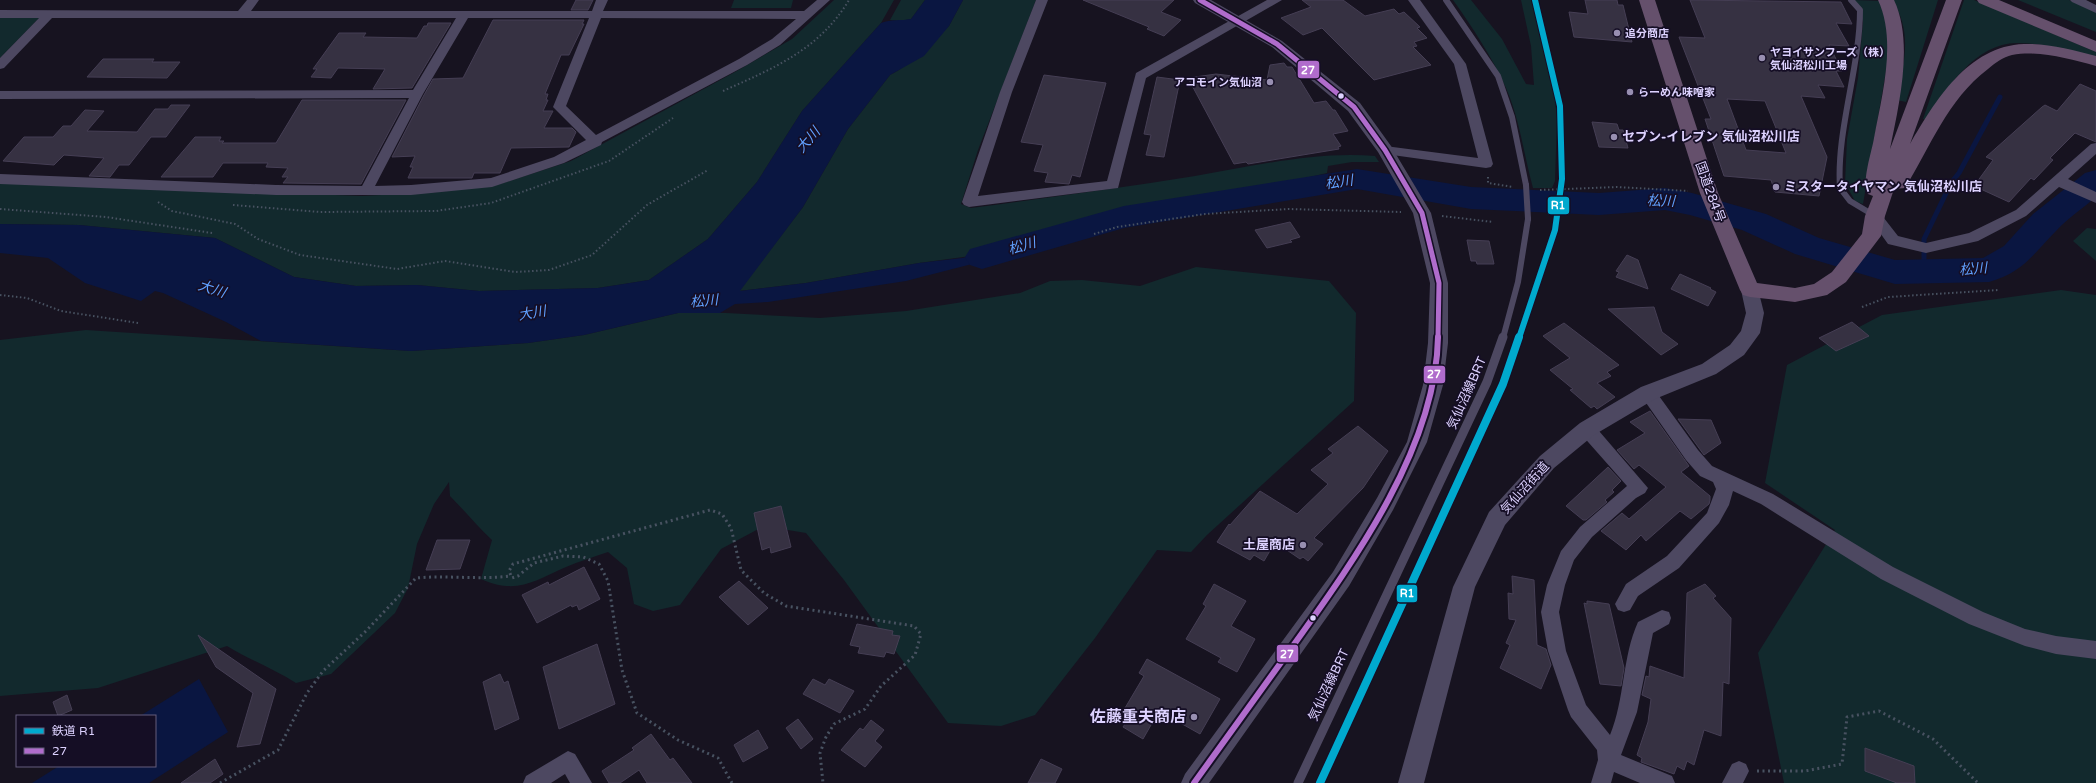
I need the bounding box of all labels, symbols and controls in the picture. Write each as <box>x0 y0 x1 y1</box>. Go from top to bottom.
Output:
place label: 追分商店 <box>1625 27 1669 40</box>
marker: 追分商店 <box>1612 28 1622 38</box>
place label: ヤヨイサンフーズ（株） 気仙沼松川工場 <box>1770 46 1890 72</box>
marker: ヤヨイサンフーズ（株） 気仙沼松川工場 <box>1757 53 1767 63</box>
line badge: 27 <box>1297 60 1320 79</box>
text: 27 <box>1301 64 1315 77</box>
place label: アコモイン気仙沼 <box>1174 76 1262 89</box>
marker: アコモイン気仙沼 <box>1265 77 1275 87</box>
place label: らーめん味噌家 <box>1638 86 1715 99</box>
marker: らーめん味噌家 <box>1625 87 1635 97</box>
unlabelled marker <box>1336 91 1346 101</box>
water label: 大川 <box>792 122 825 156</box>
place label: セブン-イレブン 気仙沼松川店 <box>1622 129 1800 145</box>
marker: セブン-イレブン 気仙沼松川店 <box>1609 132 1619 142</box>
street label: 国道284号 <box>1692 159 1728 225</box>
water label: 松川 <box>1324 171 1356 192</box>
place label: ミスタータイヤマン 気仙沼松川店 <box>1784 179 1982 195</box>
marker: ミスタータイヤマン 気仙沼松川店 <box>1771 182 1781 192</box>
water label: 松川 <box>1647 192 1677 210</box>
line badge: R1 <box>1547 196 1570 215</box>
text: R1 <box>1551 199 1565 212</box>
water label: 松川 <box>1006 233 1040 258</box>
water label: 松川 <box>1958 259 1990 279</box>
water label: 大川 <box>196 277 230 302</box>
water label: 松川 <box>689 291 721 311</box>
water label: 大川 <box>517 302 549 324</box>
street label: 気仙沼線BRT <box>1444 354 1490 432</box>
line badge: 27 <box>1423 365 1446 384</box>
text: 27 <box>1427 368 1441 381</box>
street label: 気仙沼街道 <box>1497 458 1553 518</box>
place label: 土屋商店 <box>1243 537 1295 553</box>
marker: 土屋商店 <box>1298 540 1308 550</box>
line badge: R1 <box>1396 584 1418 603</box>
text: R1 <box>1400 587 1414 600</box>
unlabelled marker <box>1308 613 1318 623</box>
line badge: 27 <box>1276 644 1299 663</box>
street label: 気仙沼線BRT <box>1305 646 1353 724</box>
text: 27 <box>1280 648 1294 661</box>
place label: 佐藤重夫商店 <box>1089 707 1186 727</box>
marker: 佐藤重夫商店 <box>1189 712 1199 722</box>
legend <box>16 715 156 767</box>
text: 鉄道 R1 <box>52 724 95 738</box>
text: 27 <box>52 744 67 758</box>

